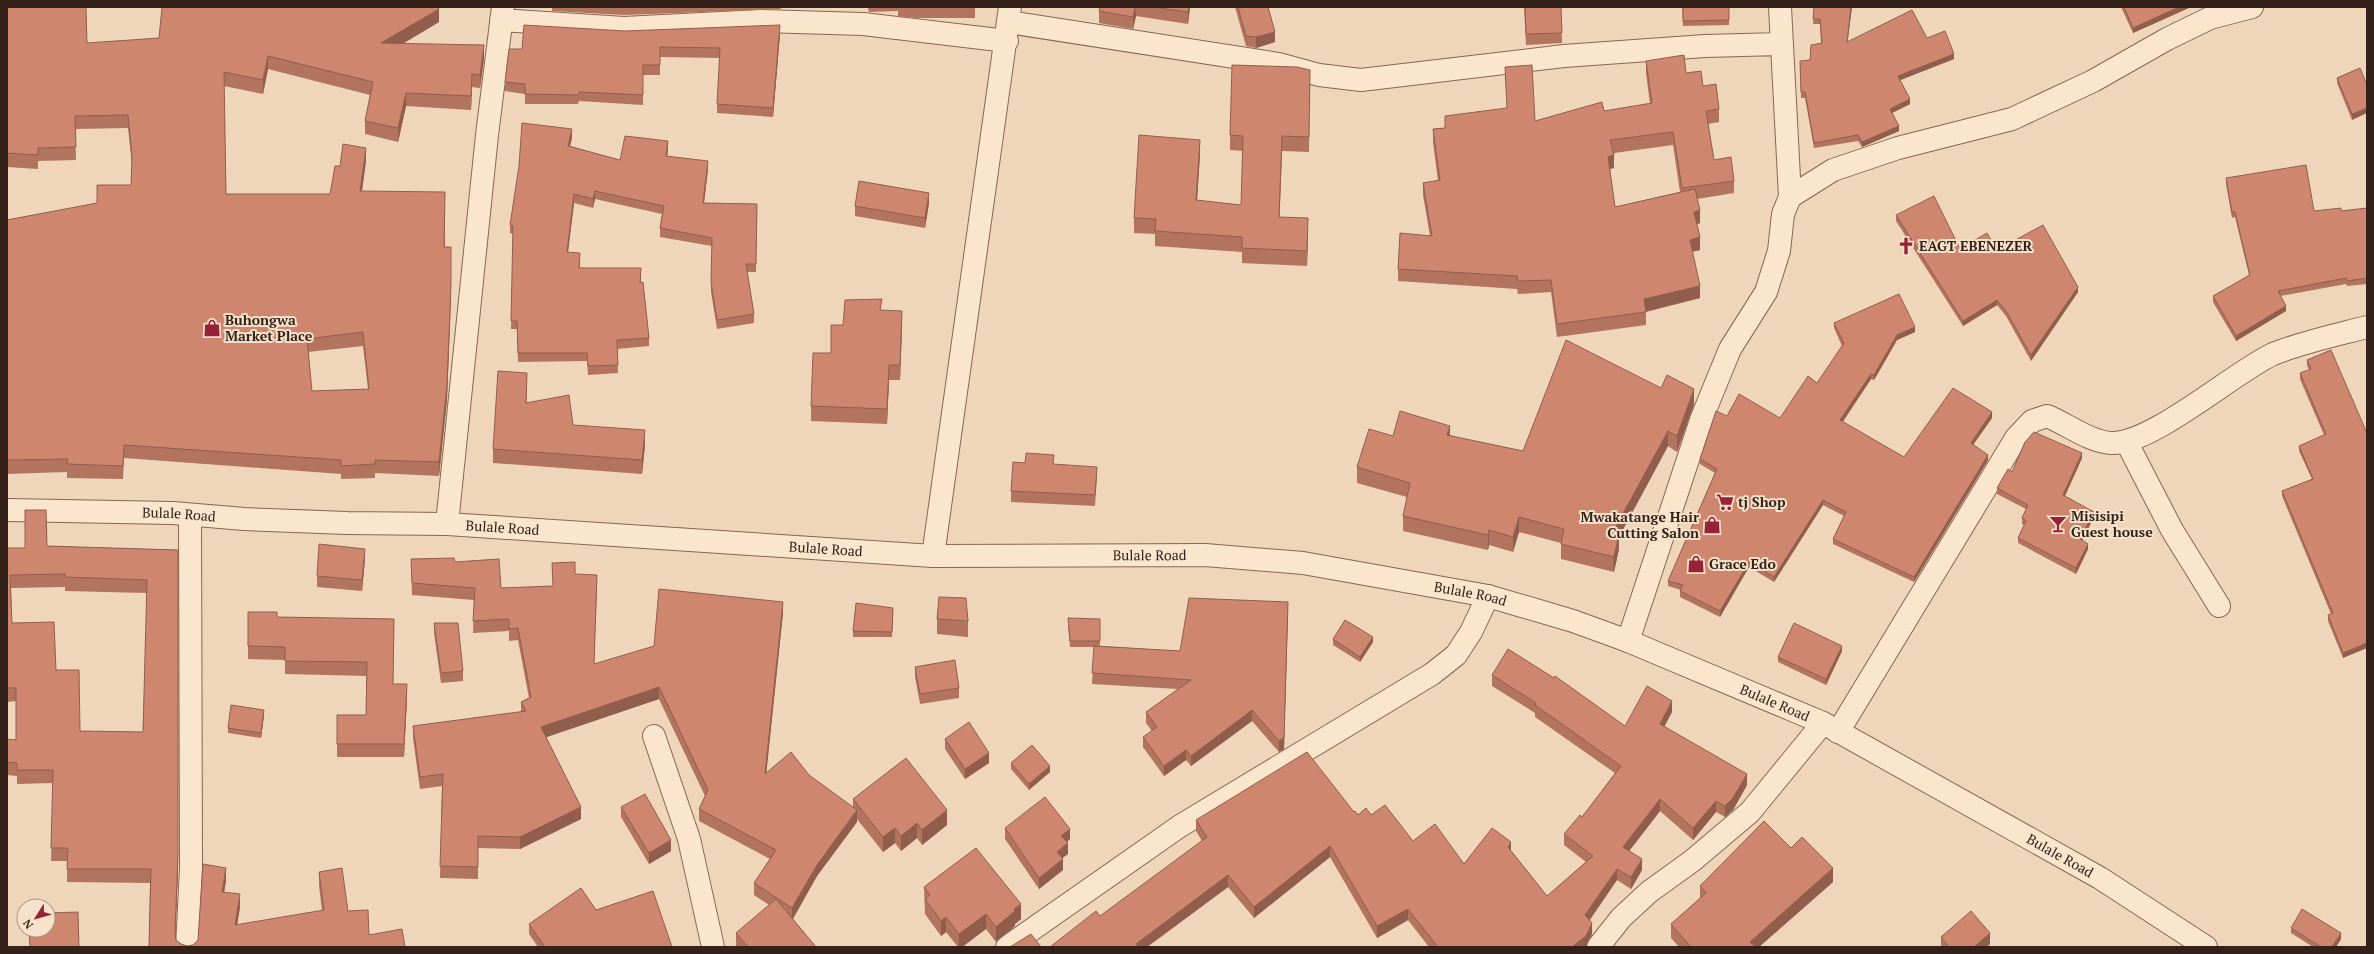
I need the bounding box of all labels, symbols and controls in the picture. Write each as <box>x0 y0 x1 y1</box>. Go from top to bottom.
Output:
church icon: EAGT EBENEZER <box>1896 236 1916 256</box>
place label: EAGT EBENEZER <box>1919 236 2032 255</box>
place label: Buhongwa Market Place <box>225 310 313 345</box>
shop icon: Buhongwa Market Place <box>202 318 222 338</box>
supermarket icon: tj Shop <box>1715 492 1735 512</box>
place label: tj Shop <box>1738 492 1786 511</box>
street label: Bulale Road <box>142 502 217 526</box>
place label: Misisipi Guest house <box>2071 506 2153 541</box>
place label: Mwakatange Hair Cutting Salon <box>1580 507 1699 542</box>
bar icon: Misisipi Guest house <box>2048 514 2068 534</box>
street label: Bulale Road <box>465 515 540 539</box>
shop icon: Mwakatange Hair Cutting Salon <box>1702 515 1722 535</box>
street label: Bulale Road <box>788 537 864 560</box>
street label: Bulale Road <box>1113 545 1187 564</box>
shop icon: Grace Edo <box>1686 554 1706 574</box>
place label: Grace Edo <box>1709 554 1776 573</box>
street label: Bulale Road <box>1433 577 1510 610</box>
street label: Bulale Road <box>1737 679 1813 725</box>
street label: Bulale Road <box>2023 829 2097 882</box>
north arrow <box>16 898 56 938</box>
text: N <box>20 916 36 932</box>

